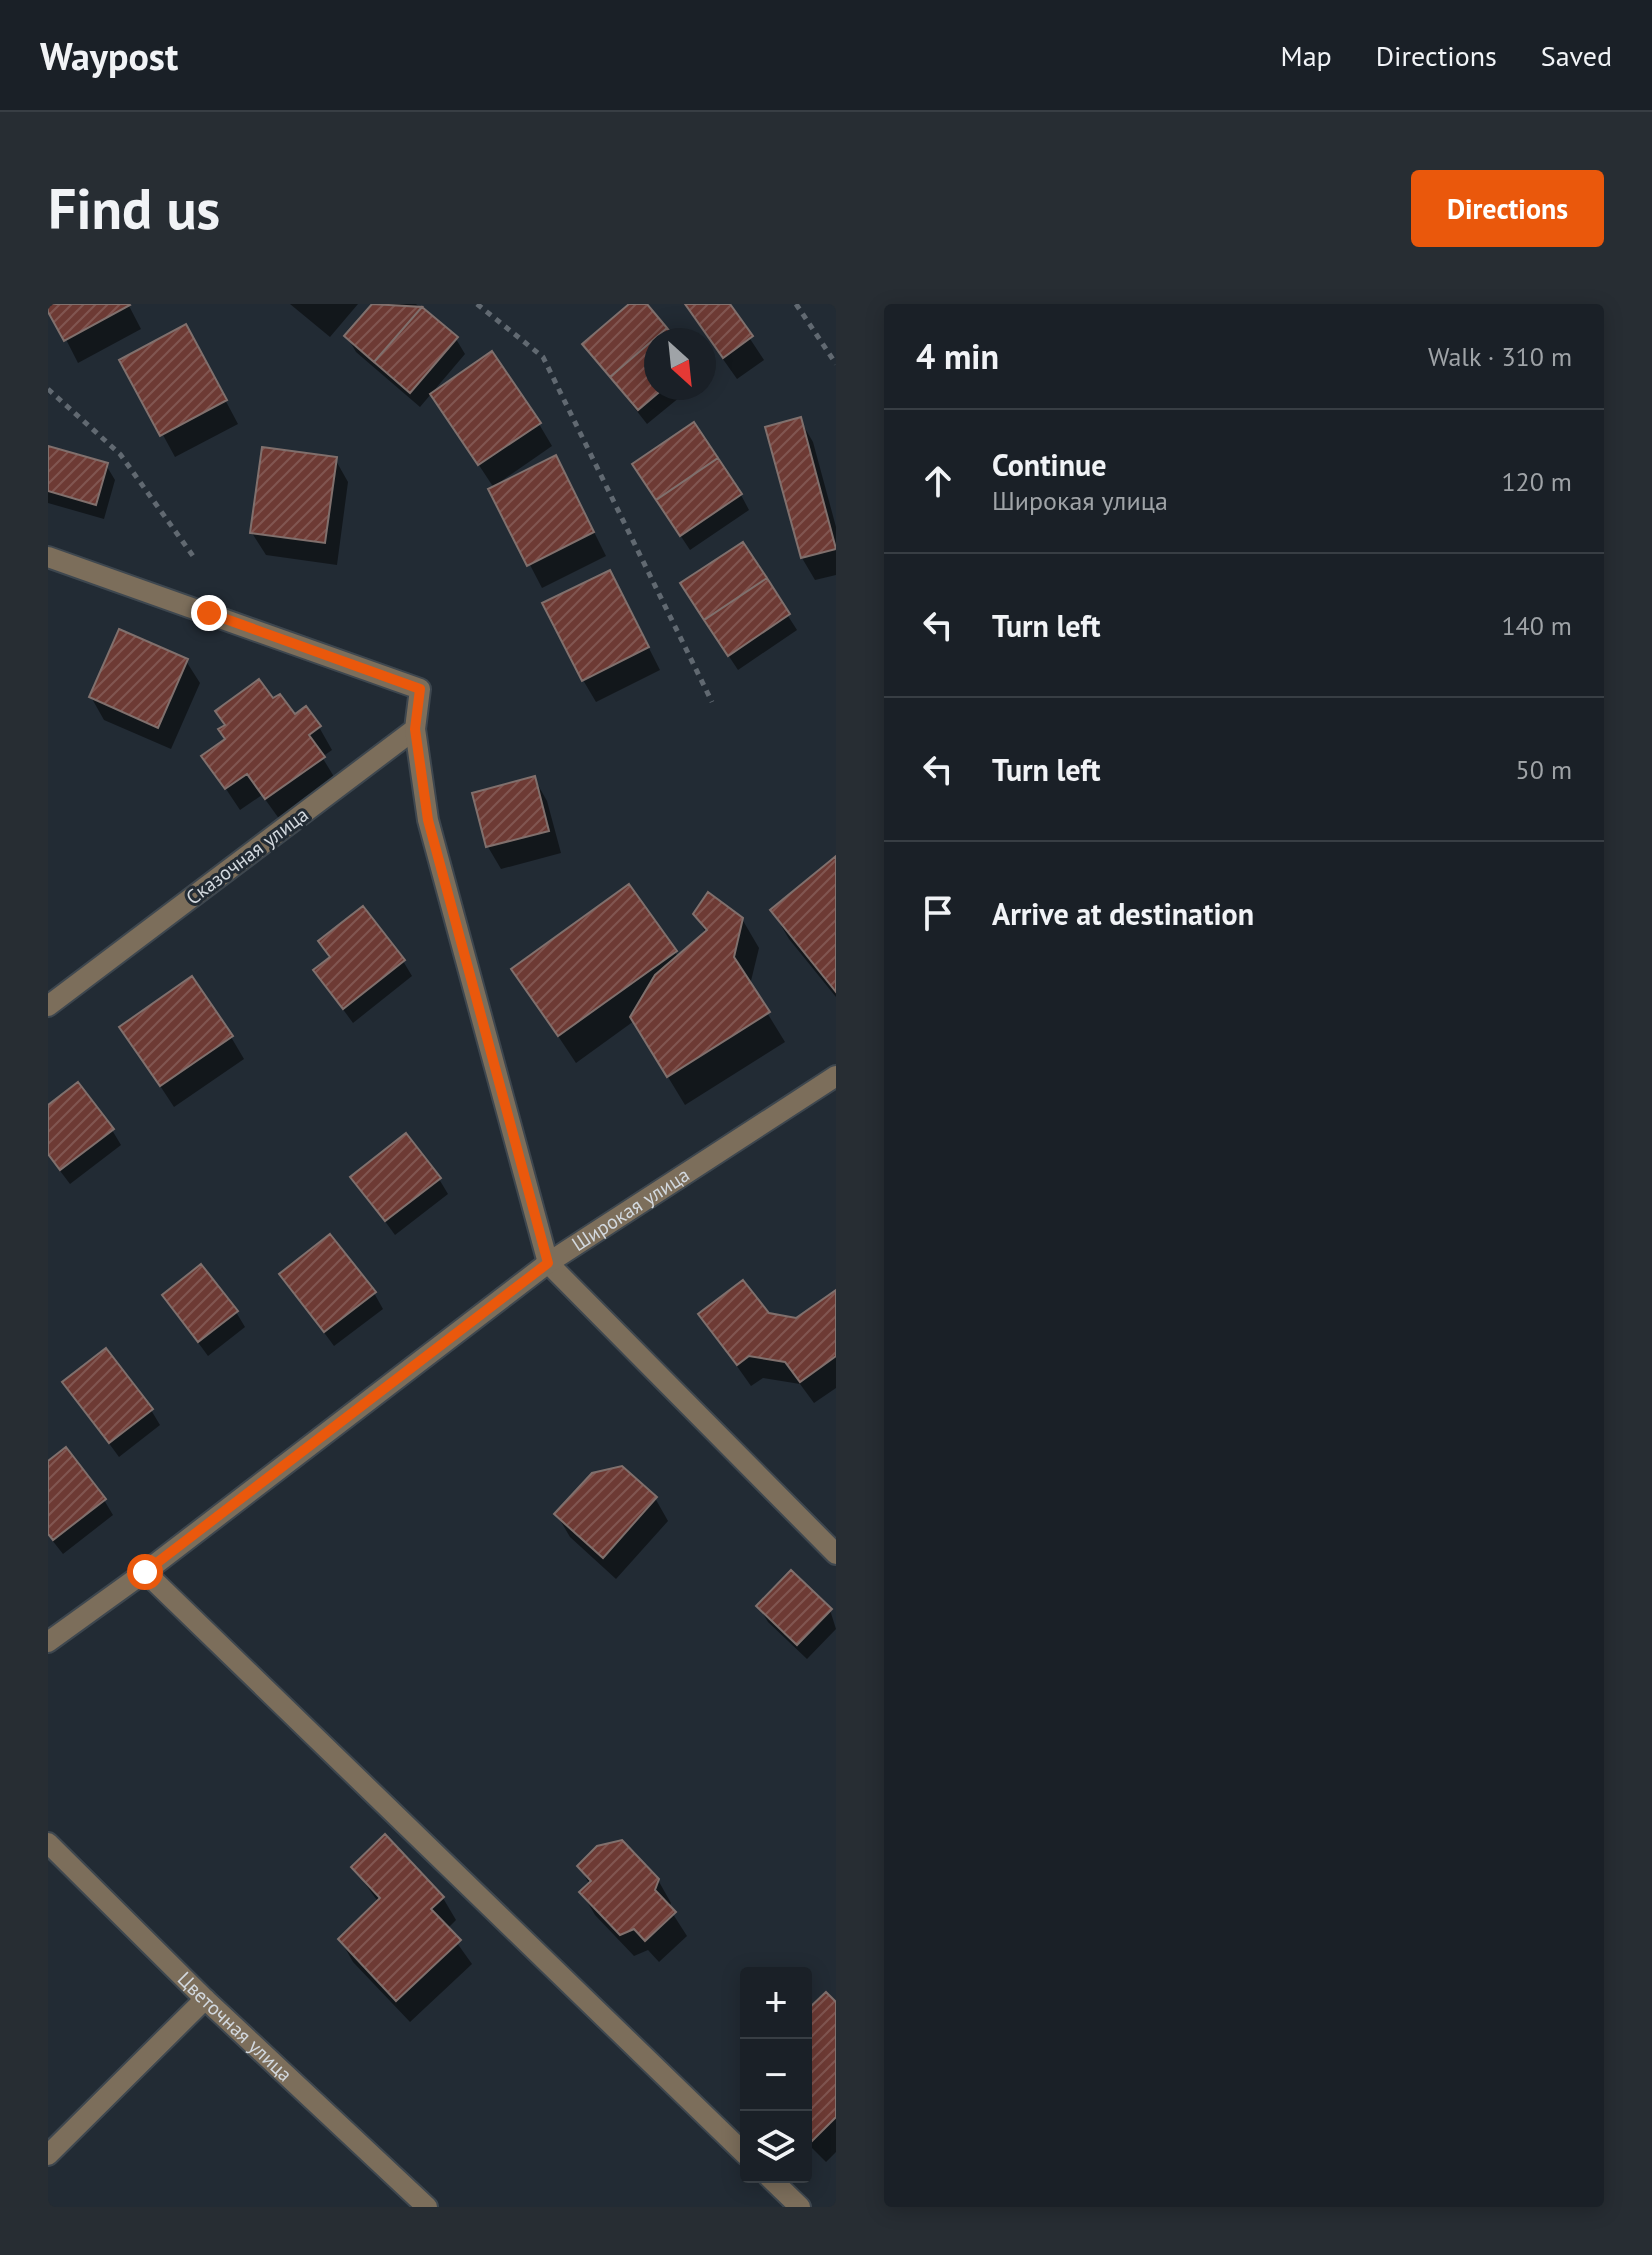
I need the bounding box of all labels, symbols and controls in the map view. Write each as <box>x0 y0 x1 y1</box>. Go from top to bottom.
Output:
text: Waypost <box>40 31 178 80</box>
text: Map <box>1281 37 1332 74</box>
text: Directions <box>1376 37 1497 74</box>
text: Saved <box>1541 37 1612 74</box>
button: Directions <box>1411 170 1604 247</box>
text: Find us <box>48 172 220 244</box>
north arrow <box>644 328 716 400</box>
text: 4 min <box>916 334 999 378</box>
text: Walk · 310 m <box>1428 340 1572 373</box>
text: Continue <box>992 445 1106 484</box>
icon: ahead <box>916 459 960 503</box>
text: 120 m <box>1501 465 1572 498</box>
text: Широкая улица <box>992 484 1168 517</box>
route end <box>191 595 227 631</box>
icon: left <box>916 603 960 647</box>
text: Turn left <box>992 606 1100 645</box>
text: 140 m <box>1501 609 1572 642</box>
icon: left <box>916 747 960 791</box>
text: Turn left <box>992 750 1100 789</box>
text: 50 m <box>1516 753 1572 786</box>
street label: Сказочная улица <box>181 801 313 911</box>
icon: arrive <box>916 891 960 935</box>
text: Arrive at destination <box>992 894 1254 933</box>
street label: Широкая улица <box>567 1162 694 1257</box>
route start <box>127 1554 163 1590</box>
street label: Цветочная улица <box>172 1966 298 2087</box>
map controls <box>740 1967 812 2183</box>
button: + <box>740 1967 812 2039</box>
button: − <box>740 2039 812 2111</box>
button: layers <box>740 2111 812 2183</box>

